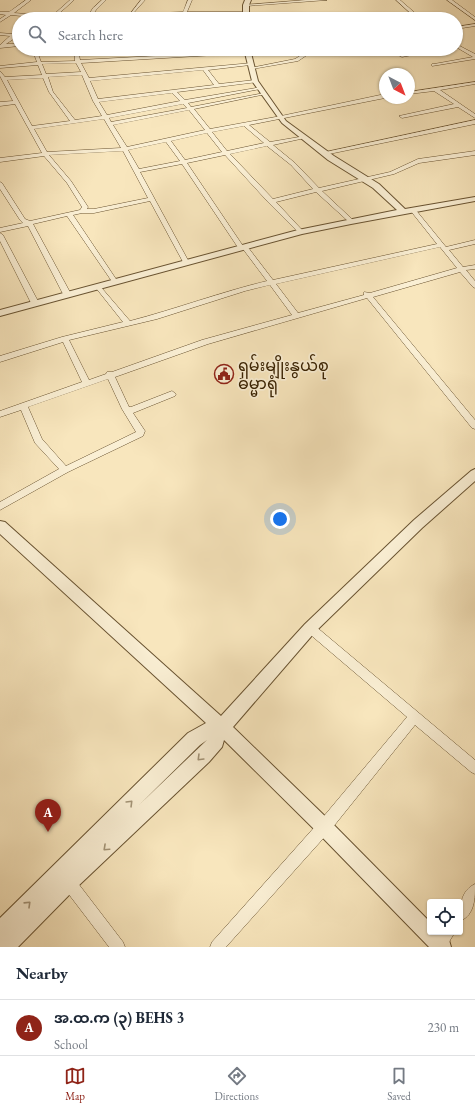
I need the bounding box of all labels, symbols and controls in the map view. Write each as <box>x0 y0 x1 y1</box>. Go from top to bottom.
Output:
search box <box>12 12 463 56</box>
icon: search <box>26 23 48 45</box>
text: Search here <box>58 25 123 44</box>
north arrow <box>379 68 415 104</box>
place label: ရှမ်းမျိုးနွယ်စု ဓမ္မာရုံ <box>238 354 329 398</box>
public building icon: ရှမ်းမျိုးနွယ်စု ဓမ္မာရုံ <box>213 363 235 385</box>
your location <box>270 509 290 529</box>
one-way arrow <box>197 753 205 761</box>
pin: A <box>35 799 61 832</box>
one-way arrow <box>125 800 133 808</box>
one-way arrow <box>103 843 111 850</box>
map controls <box>427 899 463 935</box>
button: locate <box>427 899 463 935</box>
one-way arrow <box>23 901 31 909</box>
text: Nearby <box>16 962 68 984</box>
text: အ.ထ.က (၃) BEHS 3 <box>54 1008 184 1027</box>
text: A <box>24 1019 34 1036</box>
text: 230 m <box>428 1019 459 1036</box>
text: School <box>54 1036 88 1053</box>
tab: Map <box>64 1065 86 1103</box>
tab: Directions <box>215 1065 259 1103</box>
tab: Saved <box>387 1065 411 1103</box>

